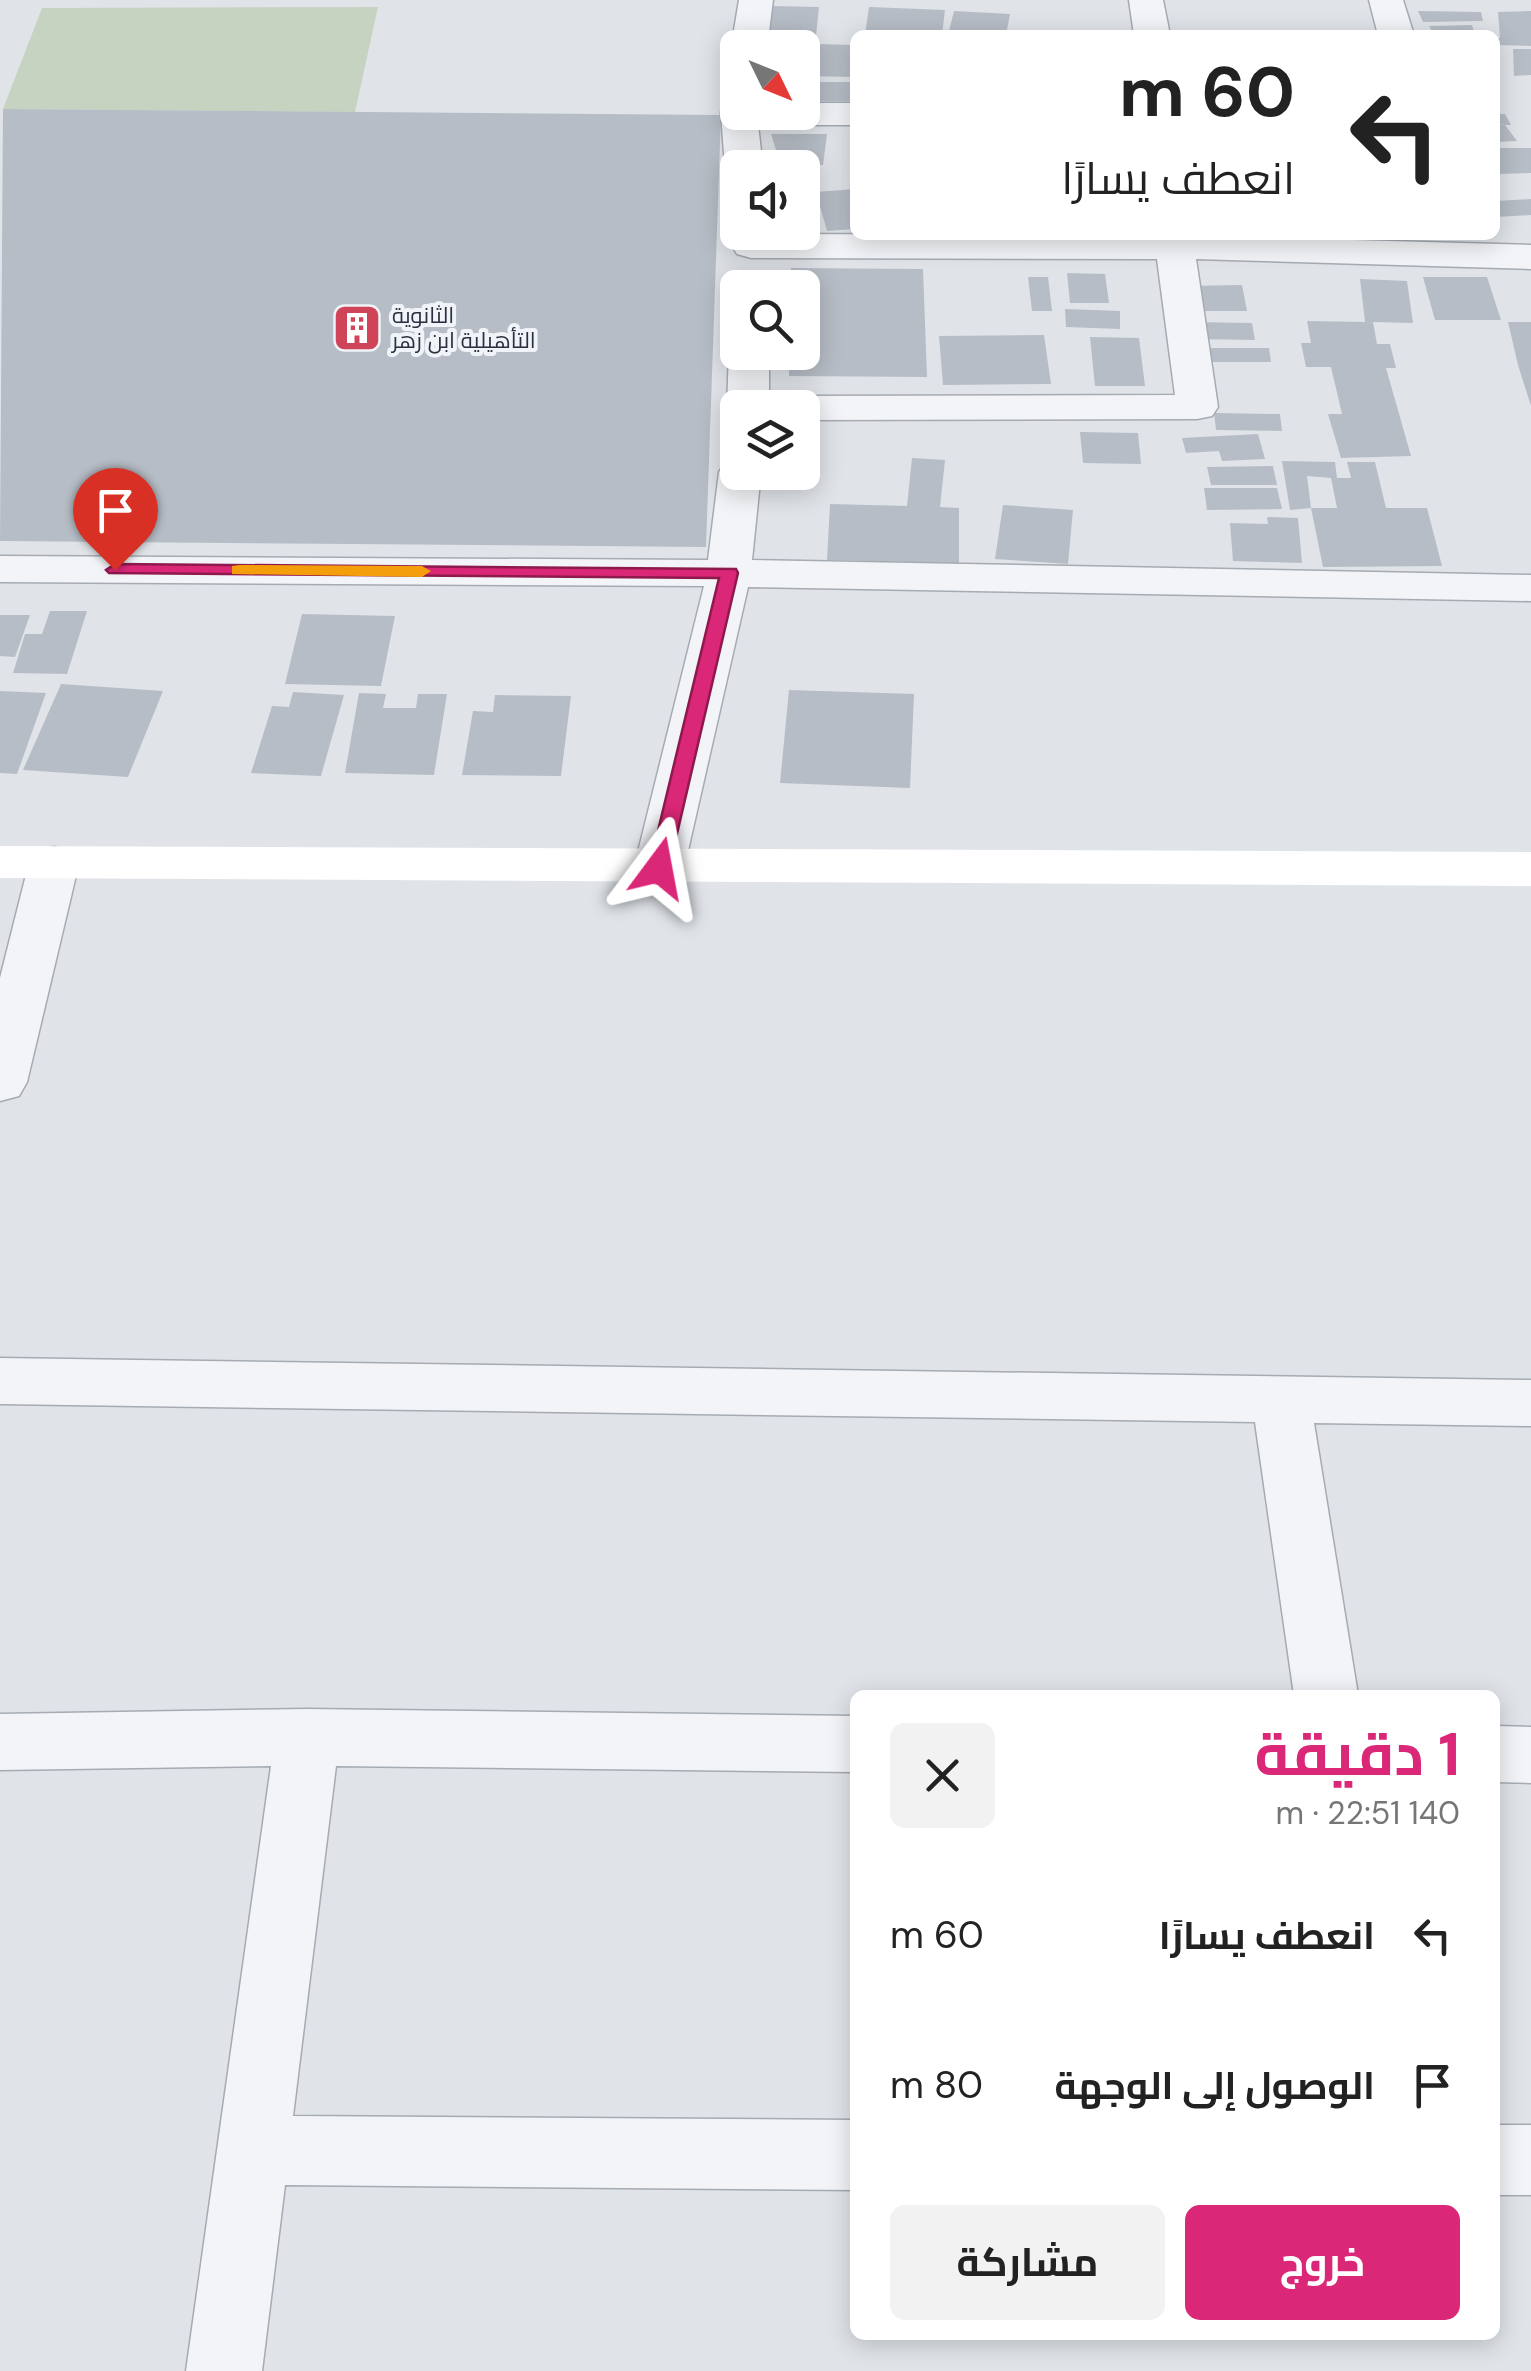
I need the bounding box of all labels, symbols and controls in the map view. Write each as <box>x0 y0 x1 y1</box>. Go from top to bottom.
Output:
north arrow <box>720 30 820 130</box>
map controls <box>720 30 820 490</box>
text: 60 m <box>1119 47 1295 138</box>
icon: left <box>1330 70 1460 200</box>
text: انعطف يسارًا <box>1061 149 1295 208</box>
button: sound <box>720 150 820 250</box>
button: search <box>720 270 820 370</box>
place label: الثانوية التأهيلية ابن زهر <box>390 301 536 355</box>
building icon: الثانوية التأهيلية ابن زهر <box>331 302 383 354</box>
button: layers <box>720 390 820 490</box>
pin <box>73 468 158 571</box>
icon: arrive <box>88 483 143 538</box>
position arrow <box>607 816 711 920</box>
text: 1 دقيقة <box>1254 1715 1460 1794</box>
button: close <box>890 1723 995 1828</box>
text: 140 m · 22:51 <box>1275 1792 1460 1834</box>
icon: left <box>1405 1908 1460 1963</box>
text: 60 m <box>890 1910 984 1960</box>
text: انعطف يسارًا <box>1159 1911 1375 1961</box>
icon: arrive <box>1405 2058 1460 2113</box>
text: 80 m <box>890 2060 983 2110</box>
text: الوصول إلى الوجهة <box>1054 2061 1375 2111</box>
button: مشاركة <box>890 2205 1165 2320</box>
button: خروج <box>1185 2205 1460 2320</box>

